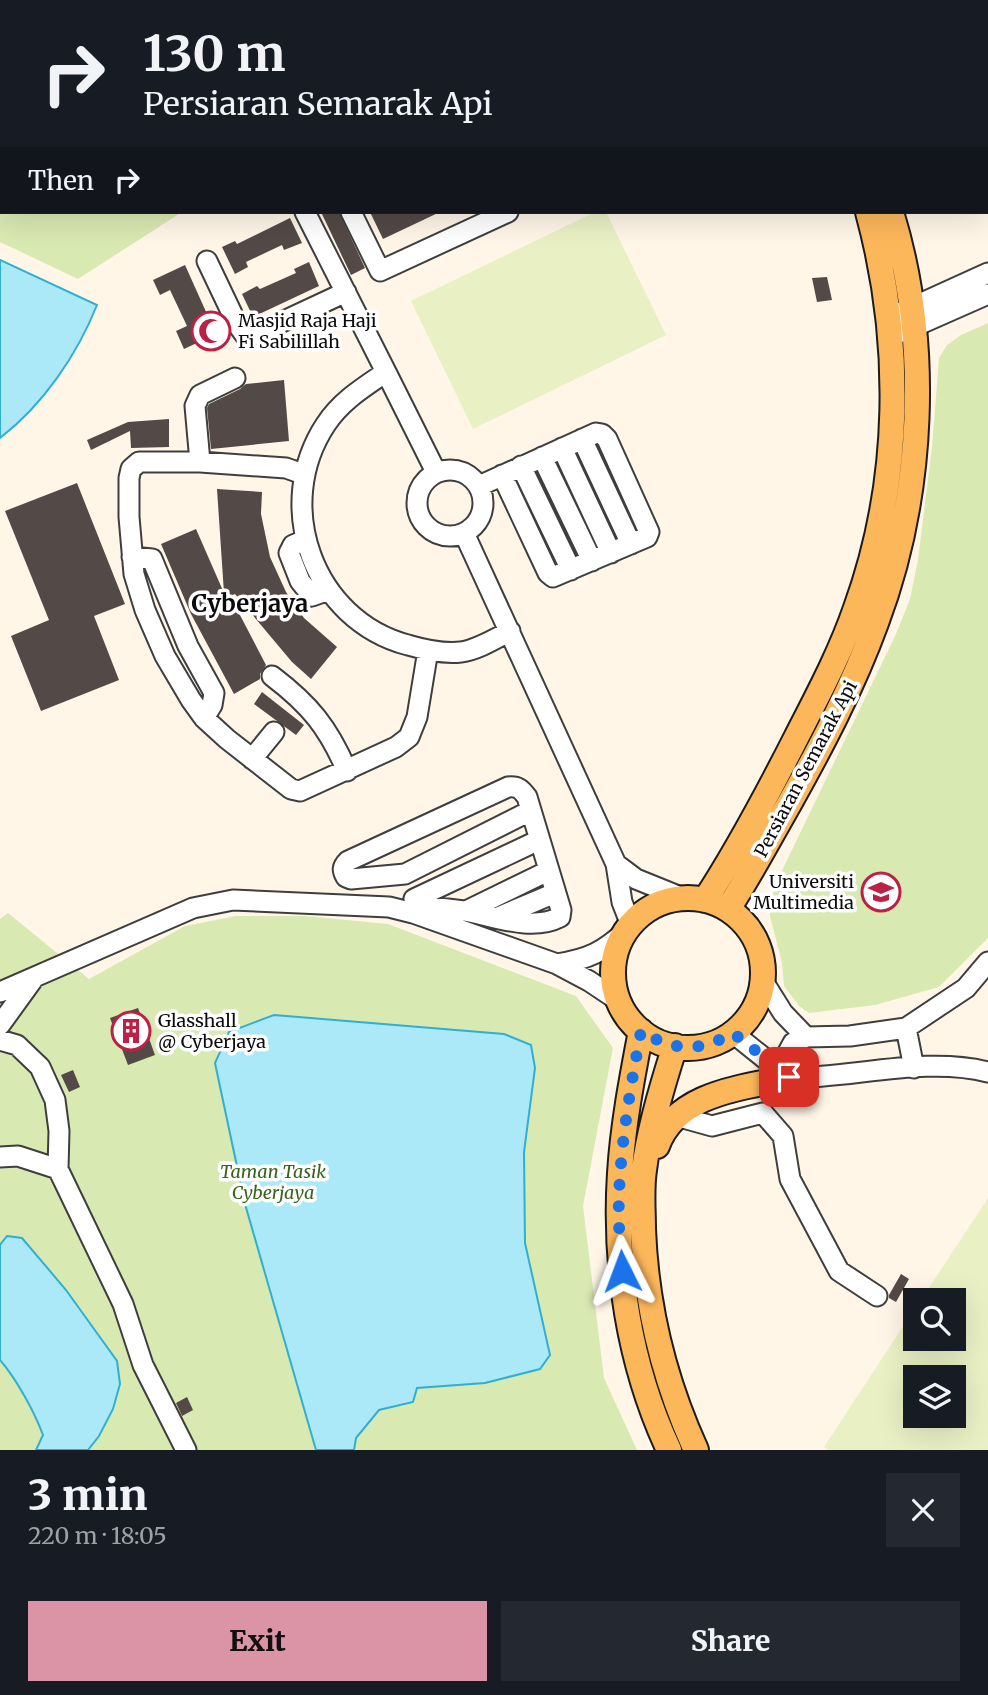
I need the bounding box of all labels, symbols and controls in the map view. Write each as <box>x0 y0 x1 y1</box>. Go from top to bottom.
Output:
text: 130 m <box>143 23 286 84</box>
icon: right <box>28 28 119 119</box>
text: Persiaran Semarak Api <box>143 84 493 124</box>
icon: right <box>108 161 146 199</box>
text: Then <box>28 164 94 197</box>
place label: Masjid Raja Haji Fi Sabilillah <box>238 309 377 353</box>
mosque icon: Masjid Raja Haji Fi Sabilillah <box>190 310 232 352</box>
district label: Cyberjaya <box>192 588 309 619</box>
street label: Persiaran Semarak Api <box>749 676 862 861</box>
place label: Universiti Multimedia <box>753 870 854 914</box>
school or university icon: Universiti Multimedia <box>860 871 902 913</box>
place label: Glasshall @ Cyberjaya <box>158 1009 266 1053</box>
building icon: Glasshall @ Cyberjaya <box>110 1010 152 1052</box>
pin <box>759 1047 819 1107</box>
icon: arrive <box>770 1058 808 1096</box>
park label: Taman Tasik Cyberjaya <box>220 1160 326 1204</box>
position arrow <box>585 1234 659 1308</box>
map controls <box>903 1288 966 1428</box>
button: search <box>903 1288 966 1351</box>
button: layers <box>903 1365 966 1428</box>
text: 3 min <box>28 1469 148 1521</box>
button: close <box>886 1473 960 1547</box>
text: 220 m · 18:05 <box>28 1521 167 1550</box>
button: Exit <box>28 1601 487 1681</box>
button: Share <box>501 1601 960 1681</box>

